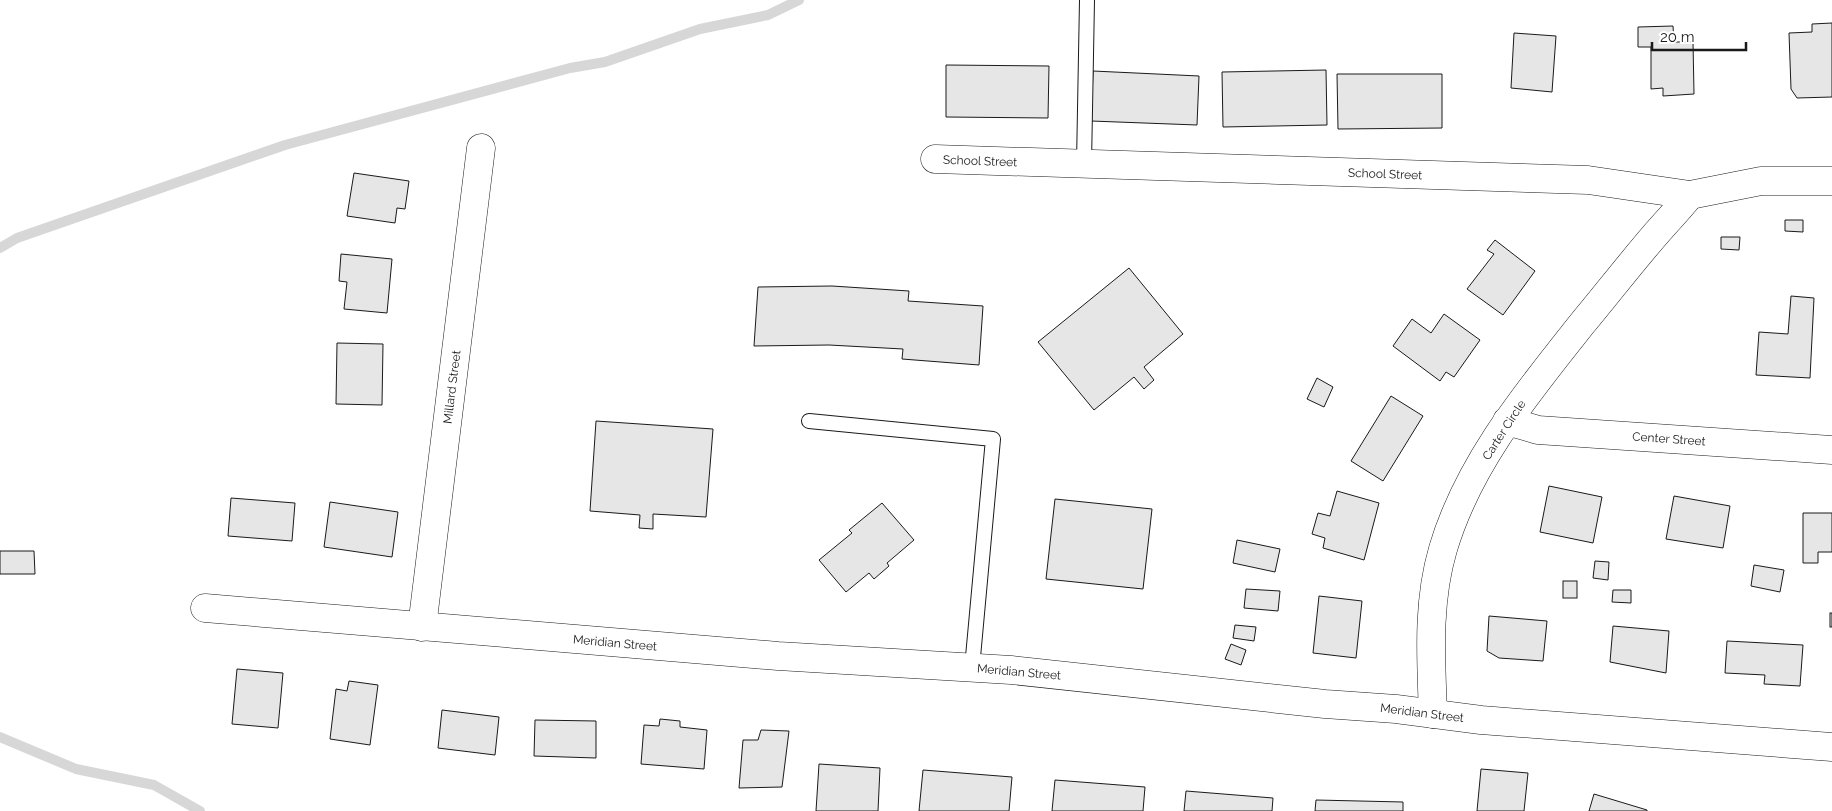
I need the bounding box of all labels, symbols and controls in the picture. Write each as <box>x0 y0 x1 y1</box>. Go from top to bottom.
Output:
scale bar <box>1652 20 1746 52</box>
text: 20 m <box>1660 28 1695 46</box>
street label: School Street <box>943 153 1017 169</box>
street label: School Street <box>1348 166 1422 182</box>
street label: Millard Street <box>441 349 463 425</box>
street label: Carter Circle <box>1479 397 1529 463</box>
street label: Center Street <box>1632 429 1706 449</box>
street label: Meridian Street <box>572 632 658 654</box>
street label: Meridian Street <box>976 661 1062 683</box>
street label: Meridian Street <box>1379 701 1465 725</box>

